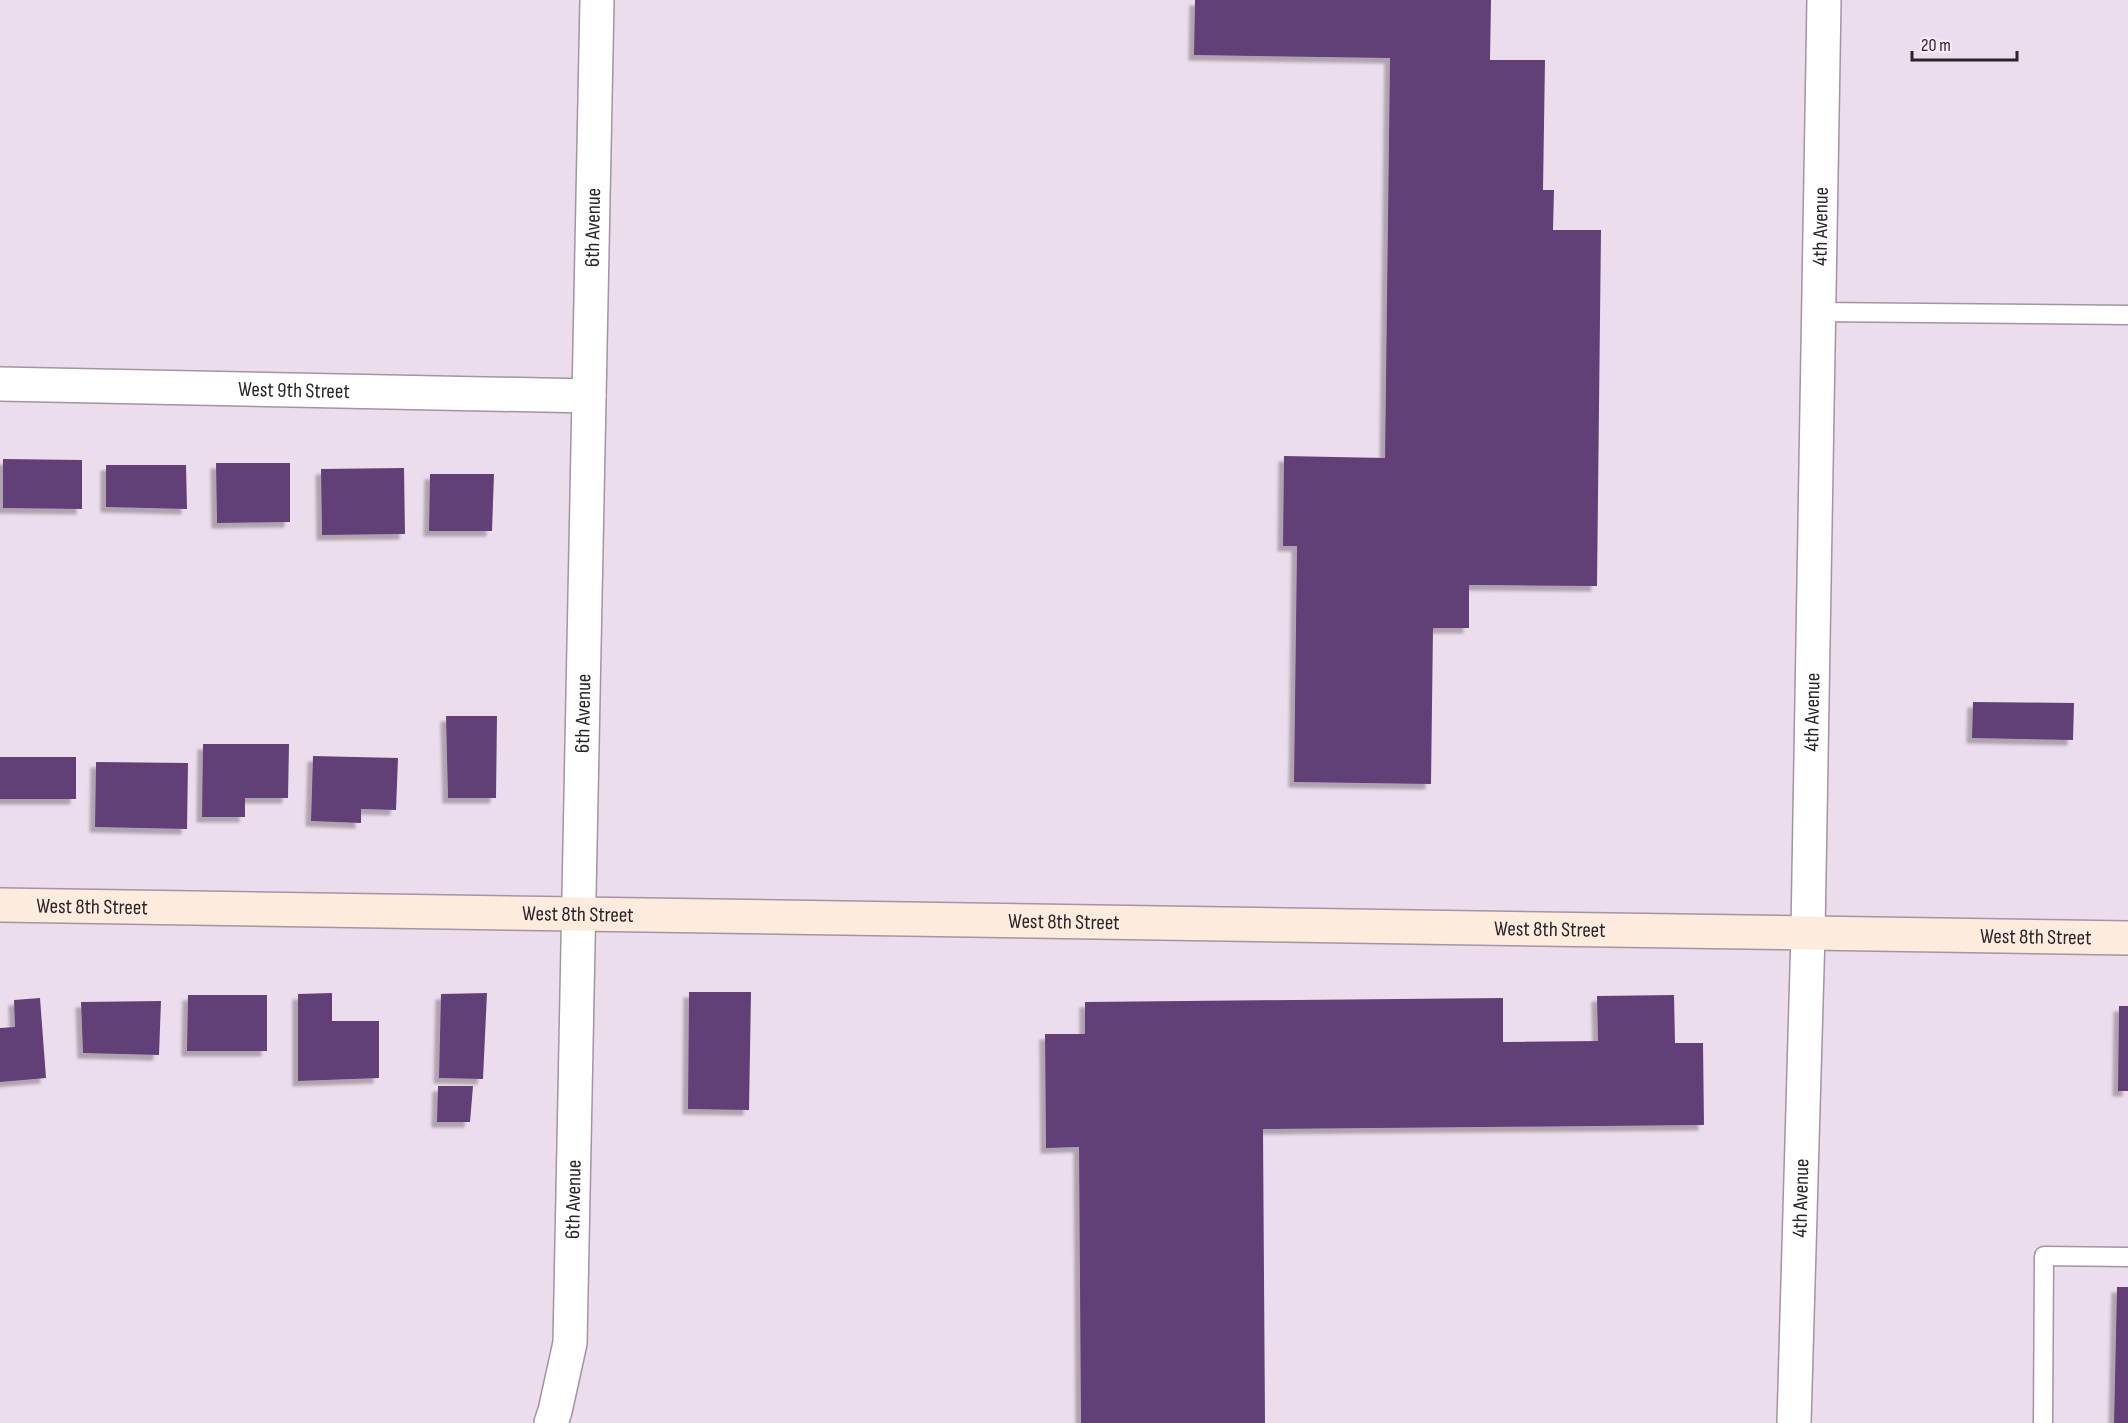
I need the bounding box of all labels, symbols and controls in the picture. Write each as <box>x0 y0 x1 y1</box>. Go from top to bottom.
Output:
scale bar <box>1912 24 2017 62</box>
text: 20 m <box>1921 35 1951 56</box>
street label: 4th Avenue <box>1807 187 1833 266</box>
street label: 6th Avenue <box>579 188 606 267</box>
street label: West 9th Street <box>238 376 350 404</box>
street label: 6th Avenue <box>569 673 596 753</box>
street label: 4th Avenue <box>1799 673 1825 752</box>
street label: West 8th Street <box>36 893 148 920</box>
street label: West 8th Street <box>522 901 634 927</box>
street label: West 8th Street <box>1008 908 1120 935</box>
street label: West 8th Street <box>1494 916 1606 942</box>
street label: West 8th Street <box>1980 923 2092 950</box>
street label: 4th Avenue <box>1787 1158 1814 1238</box>
street label: 6th Avenue <box>560 1159 586 1239</box>

